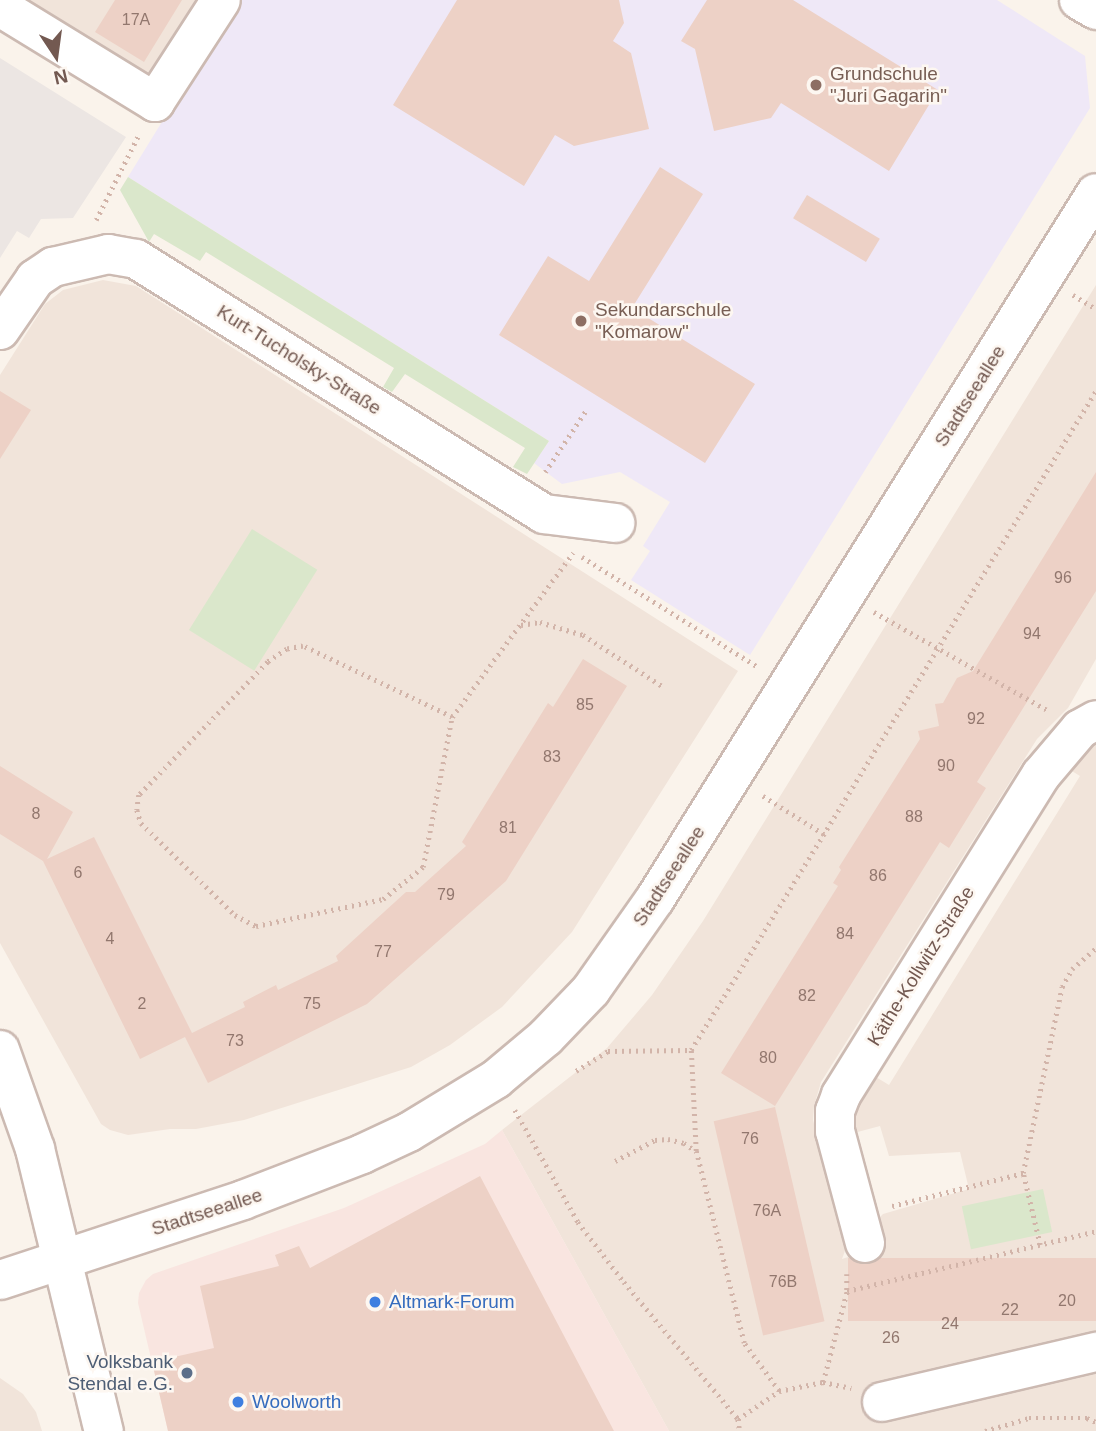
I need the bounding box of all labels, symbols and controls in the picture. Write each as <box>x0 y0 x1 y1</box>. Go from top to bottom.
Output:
house number: 17A <box>122 10 150 30</box>
north arrow <box>21 21 91 91</box>
place label: Grundschule "Juri Gagarin" <box>830 63 947 107</box>
text: N <box>52 65 70 89</box>
marker: Grundschule "Juri Gagarin" <box>808 77 824 93</box>
place label: Sekundarschule "Komarow" <box>595 299 731 343</box>
street label: Kurt-Tucholsky-Straße <box>213 300 385 420</box>
marker: Sekundarschule "Komarow" <box>573 313 589 329</box>
street label: Stadtseeallee <box>930 341 1010 451</box>
house number: 96 <box>1054 568 1072 588</box>
house number: 94 <box>1023 624 1041 644</box>
house number: 85 <box>576 695 594 715</box>
house number: 92 <box>967 709 985 729</box>
house number: 83 <box>543 747 561 767</box>
house number: 90 <box>937 756 955 776</box>
house number: 8 <box>32 804 40 824</box>
house number: 88 <box>905 807 923 827</box>
house number: 81 <box>499 818 517 838</box>
street label: Stadtseeallee <box>628 822 710 930</box>
house number: 6 <box>74 863 82 883</box>
house number: 86 <box>869 866 887 886</box>
street label: Käthe-Kollwitz-Straße <box>863 882 979 1050</box>
house number: 79 <box>437 885 455 905</box>
house number: 84 <box>836 924 854 944</box>
house number: 4 <box>106 929 114 949</box>
house number: 77 <box>374 942 392 962</box>
house number: 82 <box>798 986 816 1006</box>
house number: 2 <box>138 994 146 1014</box>
house number: 75 <box>303 994 321 1014</box>
house number: 73 <box>226 1031 244 1051</box>
house number: 80 <box>759 1048 777 1068</box>
house number: 76 <box>741 1129 759 1149</box>
street label: Stadtseeallee <box>149 1183 265 1241</box>
house number: 76A <box>753 1201 781 1221</box>
house number: 76B <box>769 1272 797 1292</box>
place label: Altmark-Forum <box>389 1291 515 1313</box>
house number: 20 <box>1058 1291 1076 1311</box>
marker: Altmark-Forum <box>367 1294 383 1310</box>
house number: 22 <box>1001 1300 1019 1320</box>
house number: 24 <box>941 1314 959 1334</box>
house number: 26 <box>882 1328 900 1348</box>
place label: Volksbank Stendal e.G. <box>67 1351 173 1395</box>
marker: Volksbank Stendal e.G. <box>179 1365 195 1381</box>
place label: Woolworth <box>252 1391 341 1413</box>
marker: Woolworth <box>230 1394 246 1410</box>

